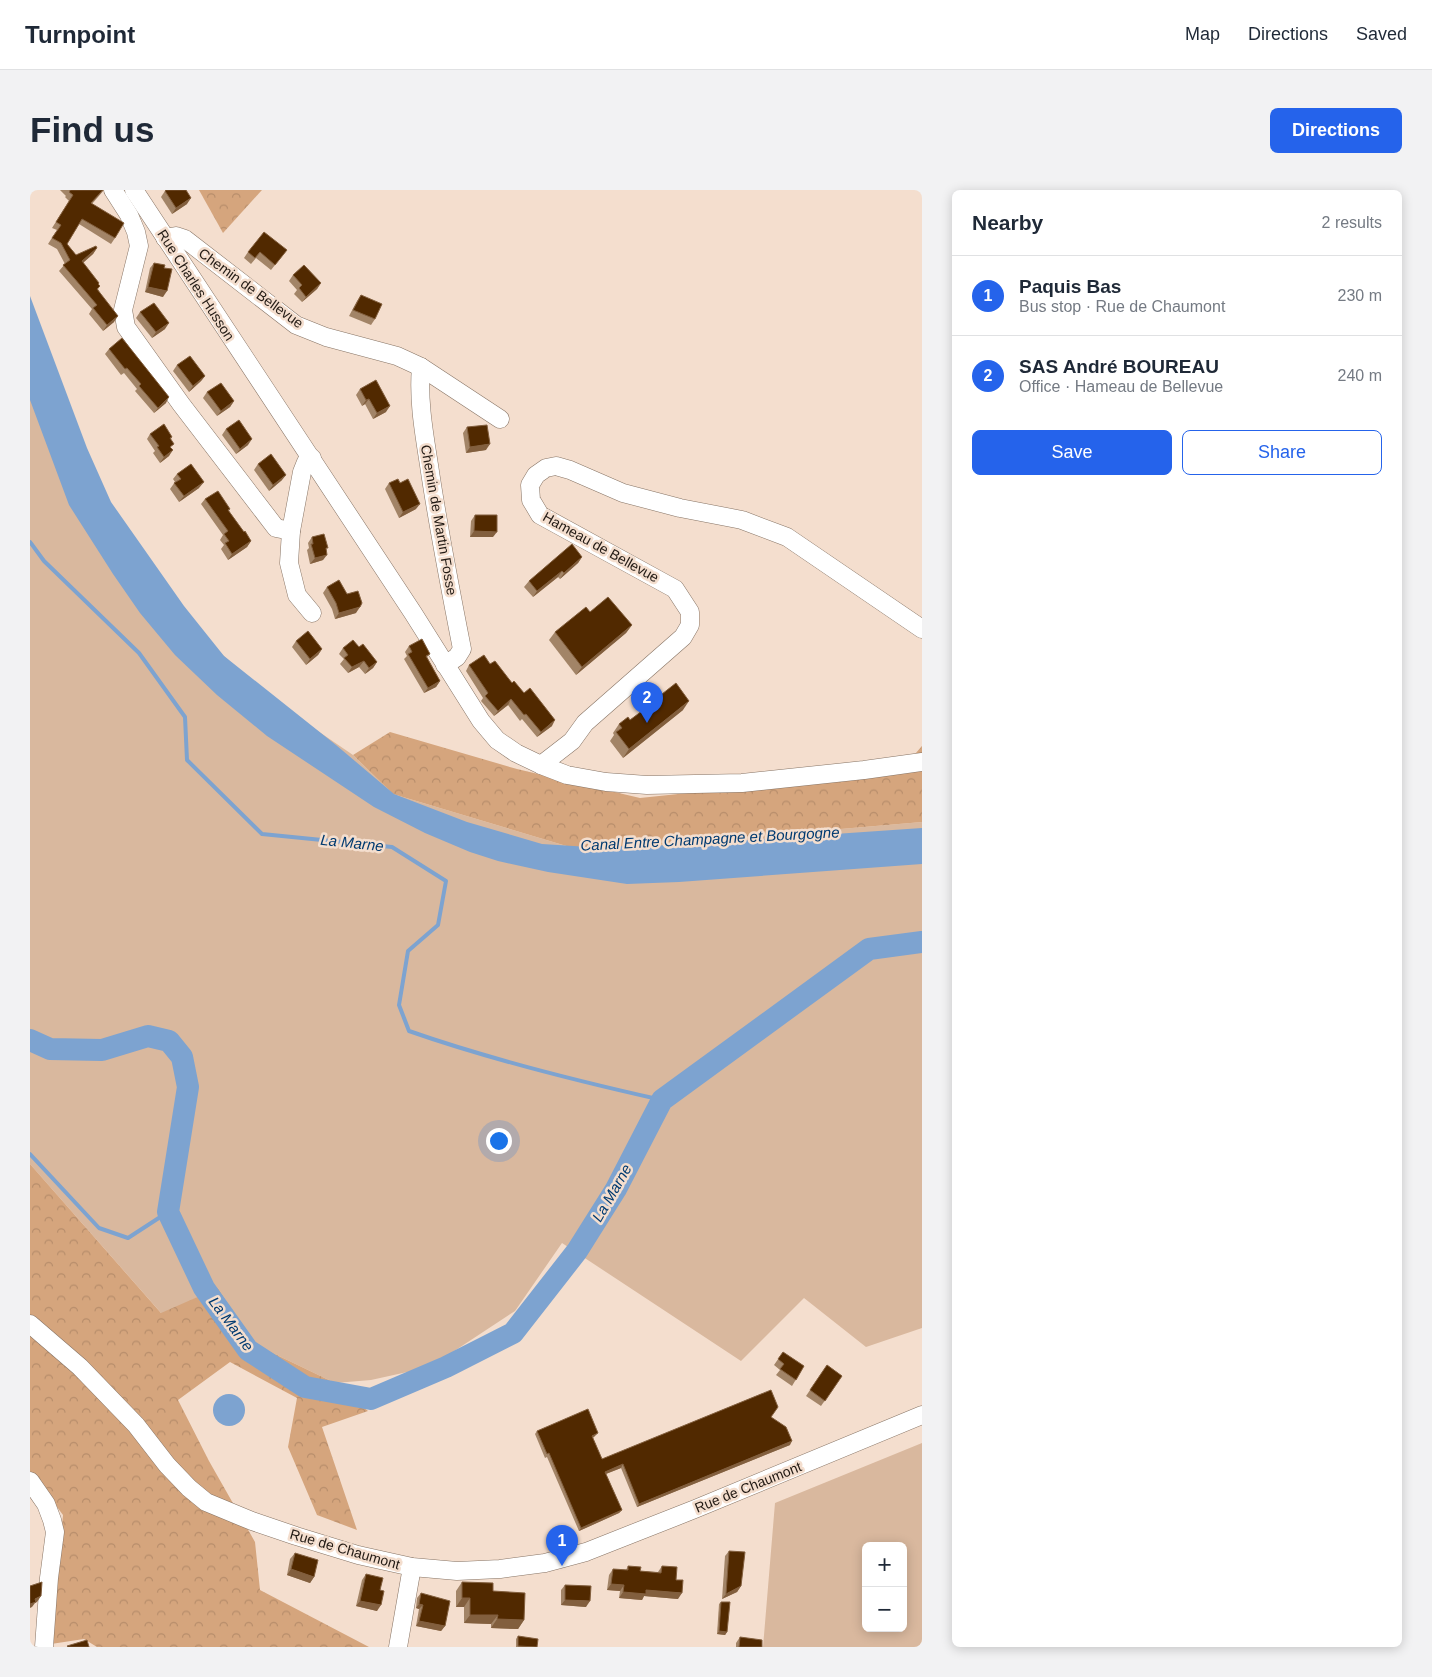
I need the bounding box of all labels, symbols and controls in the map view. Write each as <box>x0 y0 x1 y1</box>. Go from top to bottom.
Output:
text: Turnpoint <box>25 21 135 48</box>
text: Map <box>1185 24 1220 44</box>
text: Directions <box>1248 24 1328 44</box>
text: Saved <box>1356 24 1407 44</box>
button: Directions <box>1270 108 1402 153</box>
text: Find us <box>30 110 154 149</box>
text: Nearby <box>972 211 1043 234</box>
text: 2 results <box>1322 214 1382 231</box>
street label: Rue Charles Husson <box>154 226 238 344</box>
street label: Chemin de Bellevue <box>196 245 307 331</box>
text: Paquis Bas <box>1019 276 1121 297</box>
text: 1 <box>984 287 992 304</box>
text: 230 m <box>1338 287 1382 304</box>
text: Bus stop · Rue de Chaumont <box>1019 298 1225 315</box>
text: SAS André BOUREAU <box>1019 356 1219 377</box>
text: 2 <box>984 367 992 384</box>
text: 240 m <box>1338 367 1382 384</box>
text: Office · Hameau de Bellevue <box>1019 378 1223 395</box>
button: Save <box>972 430 1172 475</box>
button: Share <box>1182 430 1382 475</box>
street label: Chemin de Martin Fosse <box>418 444 460 597</box>
street label: Hameau de Bellevue <box>540 508 662 586</box>
pin: 2 <box>631 682 663 723</box>
water label: Canal Entre Champagne et Bourgogne <box>580 823 840 854</box>
water label: La Marne <box>320 831 384 854</box>
your location <box>486 1128 512 1154</box>
water label: La Marne <box>588 1161 635 1224</box>
water label: La Marne <box>206 1293 257 1354</box>
street label: Rue de Chaumont <box>692 1458 804 1516</box>
pin: 1 <box>546 1525 578 1566</box>
street label: Rue de Chaumont <box>288 1526 402 1572</box>
map controls <box>862 1542 907 1632</box>
button: + <box>862 1542 907 1587</box>
button: − <box>862 1587 907 1632</box>

